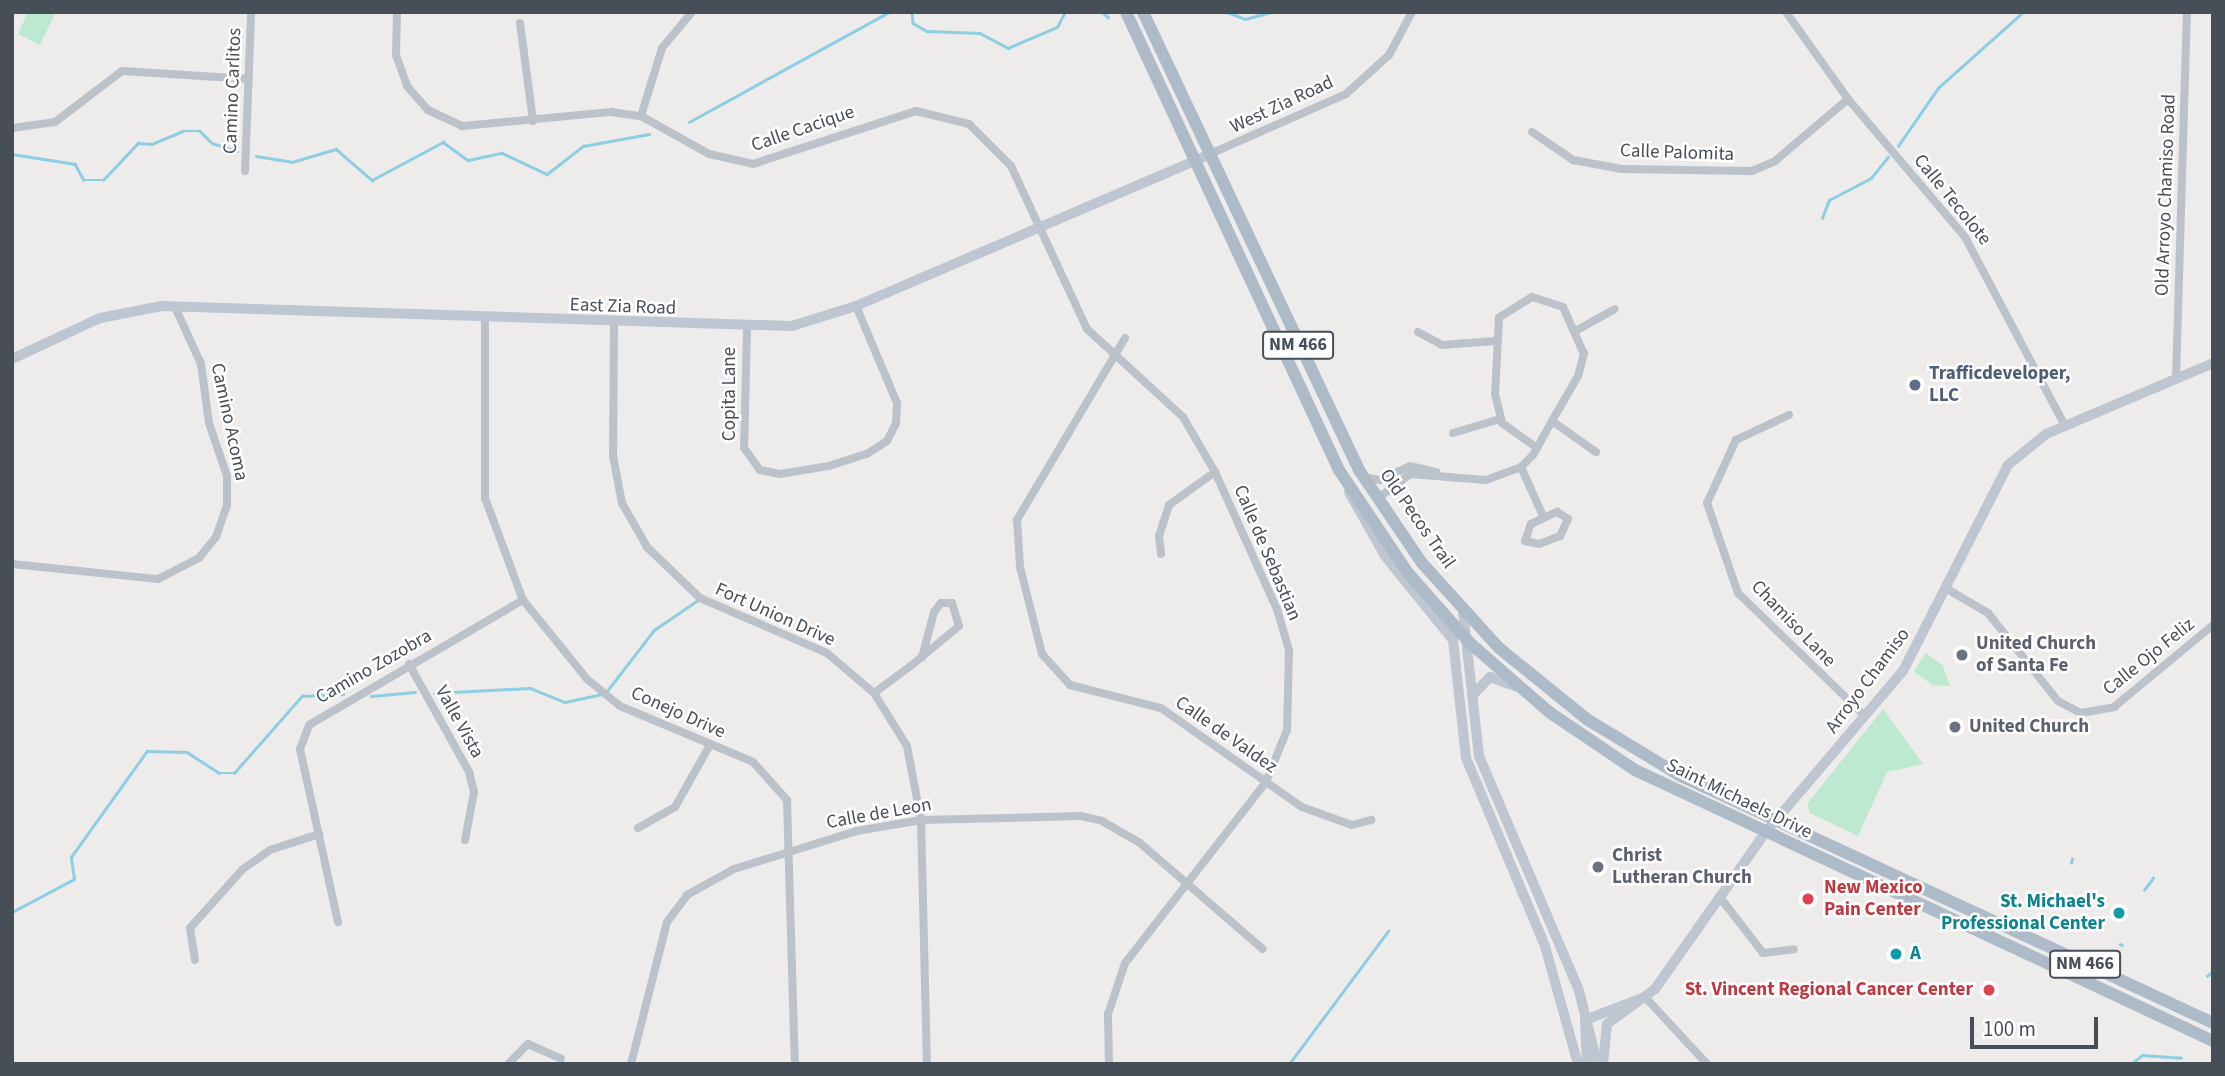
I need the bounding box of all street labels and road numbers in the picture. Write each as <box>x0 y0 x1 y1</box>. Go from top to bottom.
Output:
street label: Camino Carlitos <box>219 28 247 154</box>
street label: West Zia Road <box>1227 71 1337 139</box>
street label: Old Arroyo Chamiso Road <box>2151 94 2181 296</box>
street label: Calle Cacique <box>749 101 857 157</box>
street label: Calle Palomita <box>1620 140 1734 166</box>
street label: Calle Tecolote <box>1908 150 1996 250</box>
street label: East Zia Road <box>569 294 677 320</box>
road number: NM 466 <box>1261 330 1335 360</box>
street label: Copita Lane <box>719 347 741 441</box>
street label: Camino Acoma <box>205 361 253 483</box>
street label: Old Pecos Trail <box>1374 465 1460 573</box>
street label: Calle de Sebastian <box>1228 482 1306 624</box>
street label: Chamiso Lane <box>1746 576 1840 672</box>
street label: Fort Union Drive <box>711 578 839 652</box>
street label: Calle Ojo Feliz <box>2099 613 2199 701</box>
street label: Arroyo Chamiso <box>1821 624 1915 738</box>
street label: Camino Zozobra <box>312 625 436 709</box>
street label: Valle Vista <box>430 682 488 762</box>
street label: Conejo Drive <box>627 682 729 744</box>
street label: Calle de Valdez <box>1171 692 1281 778</box>
street label: Saint Michaels Drive <box>1662 754 1816 844</box>
street label: Calle de Leon <box>825 794 933 834</box>
road number: NM 466 <box>2048 950 2122 979</box>

